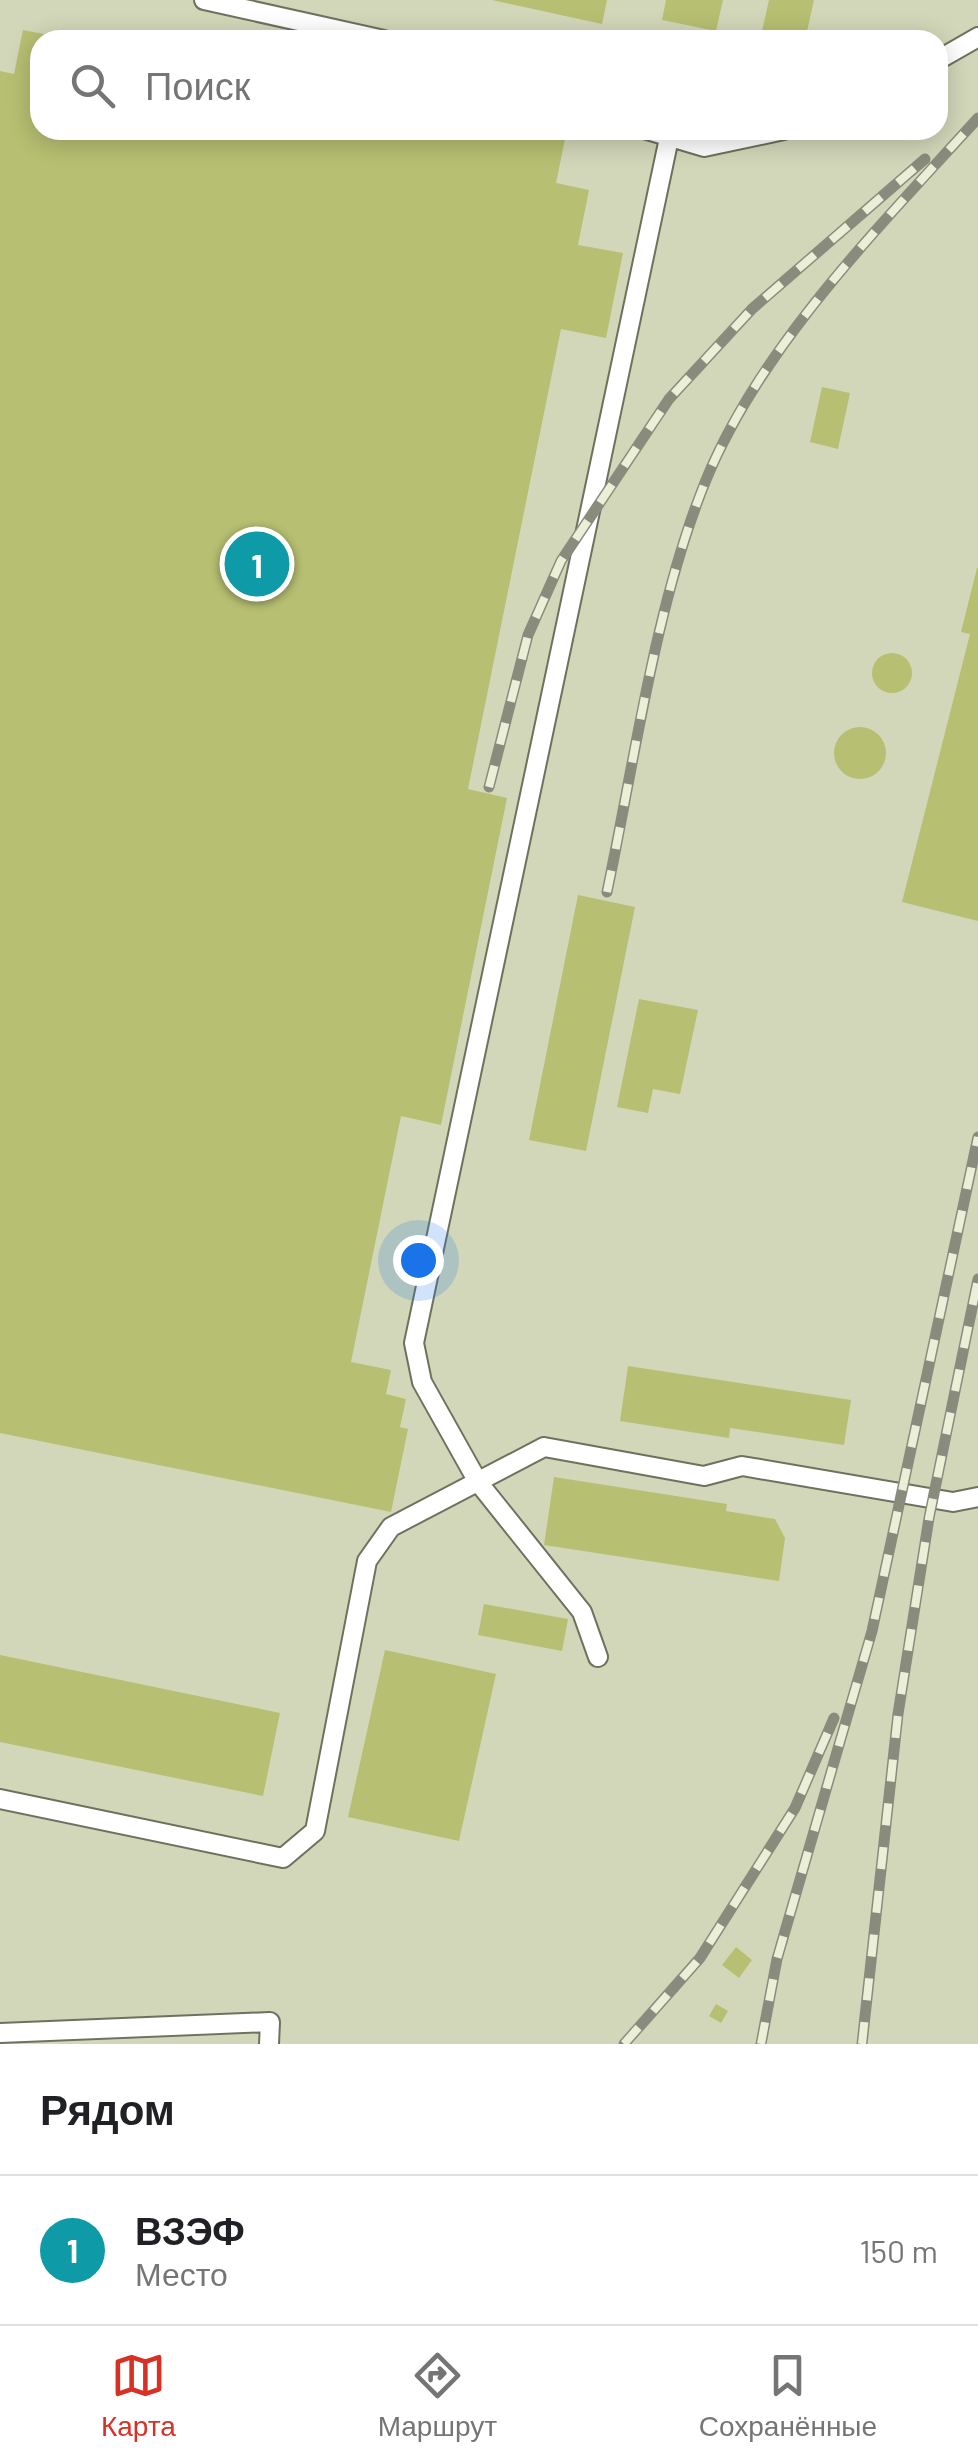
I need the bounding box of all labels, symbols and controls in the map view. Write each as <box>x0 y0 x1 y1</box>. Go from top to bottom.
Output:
search box <box>30 30 948 140</box>
icon: search <box>65 58 120 113</box>
text: Поиск <box>145 62 250 108</box>
pin: 1 <box>224 526 290 602</box>
your location <box>393 1235 444 1286</box>
text: Рядом <box>40 2083 175 2133</box>
text: ВЗЭФ <box>135 2207 245 2253</box>
text: 1 <box>67 2231 78 2269</box>
text: 150 m <box>859 2231 938 2269</box>
text: Место <box>135 2254 228 2292</box>
tab: Карта <box>101 2348 176 2443</box>
tab: Маршрут <box>378 2348 497 2443</box>
tab: Сохранённые <box>699 2348 877 2443</box>

